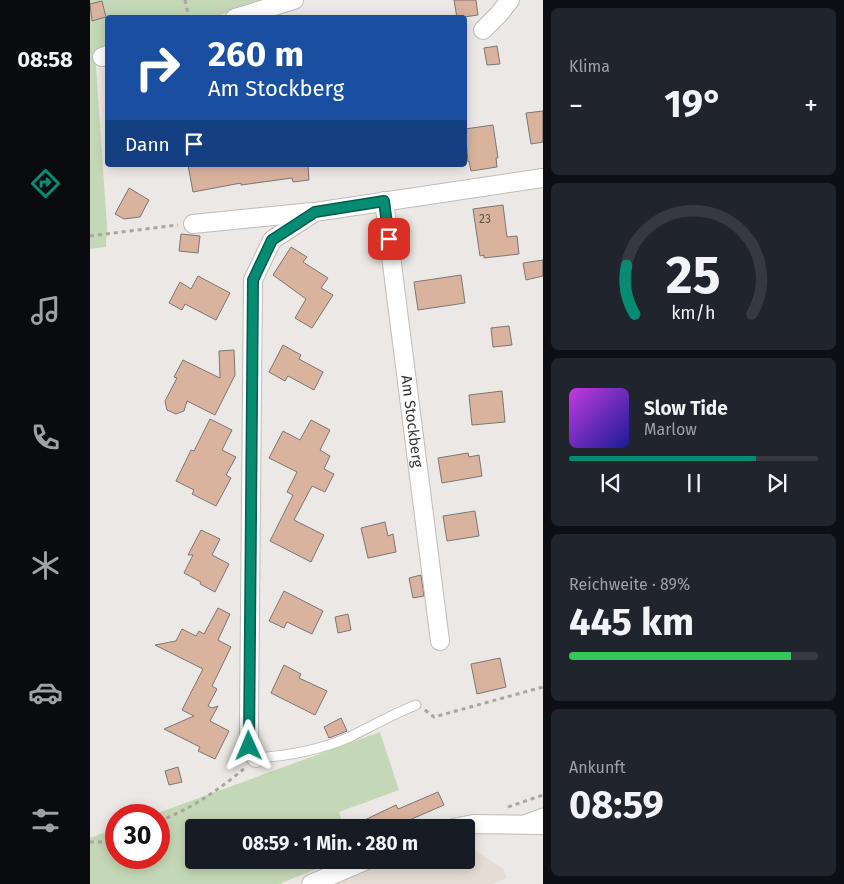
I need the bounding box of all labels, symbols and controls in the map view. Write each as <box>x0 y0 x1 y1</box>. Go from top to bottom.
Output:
text: 260 m <box>208 33 304 75</box>
icon: right <box>125 35 190 100</box>
text: 08:58 <box>17 46 73 73</box>
text: Klima <box>569 57 610 76</box>
text: Am Stockberg <box>208 75 344 102</box>
text: 19° <box>664 81 723 127</box>
text: − <box>569 89 583 122</box>
text: + <box>804 89 818 122</box>
icon: arrive <box>180 130 208 158</box>
text: Dann <box>125 133 170 156</box>
icon: directions <box>28 166 63 201</box>
house number: 23 <box>479 212 491 226</box>
pin <box>368 218 410 260</box>
icon: arrive <box>375 225 403 253</box>
text: 25 <box>666 244 721 307</box>
icon: music <box>28 293 63 328</box>
text: km/h <box>671 302 716 324</box>
street label: Am Stockberg <box>397 374 427 469</box>
text: Slow Tide <box>644 397 728 420</box>
icon: phone <box>28 420 63 455</box>
text: Marlow <box>644 420 697 439</box>
icon: previous <box>597 469 625 497</box>
icon: pause <box>680 469 708 497</box>
icon: next <box>763 469 791 497</box>
icon: climate <box>28 548 63 583</box>
text: Reichweite · 89% <box>569 575 690 594</box>
text: 445 km <box>569 599 694 645</box>
icon: car <box>28 675 63 710</box>
position arrow <box>222 719 274 771</box>
text: Ankunft <box>569 758 625 777</box>
text: 08:59 <box>569 782 664 828</box>
icon: filters <box>28 803 63 838</box>
speed limit sign: 30 <box>105 804 170 869</box>
text: 08:59 · 1 Min. · 280 m <box>242 832 418 855</box>

